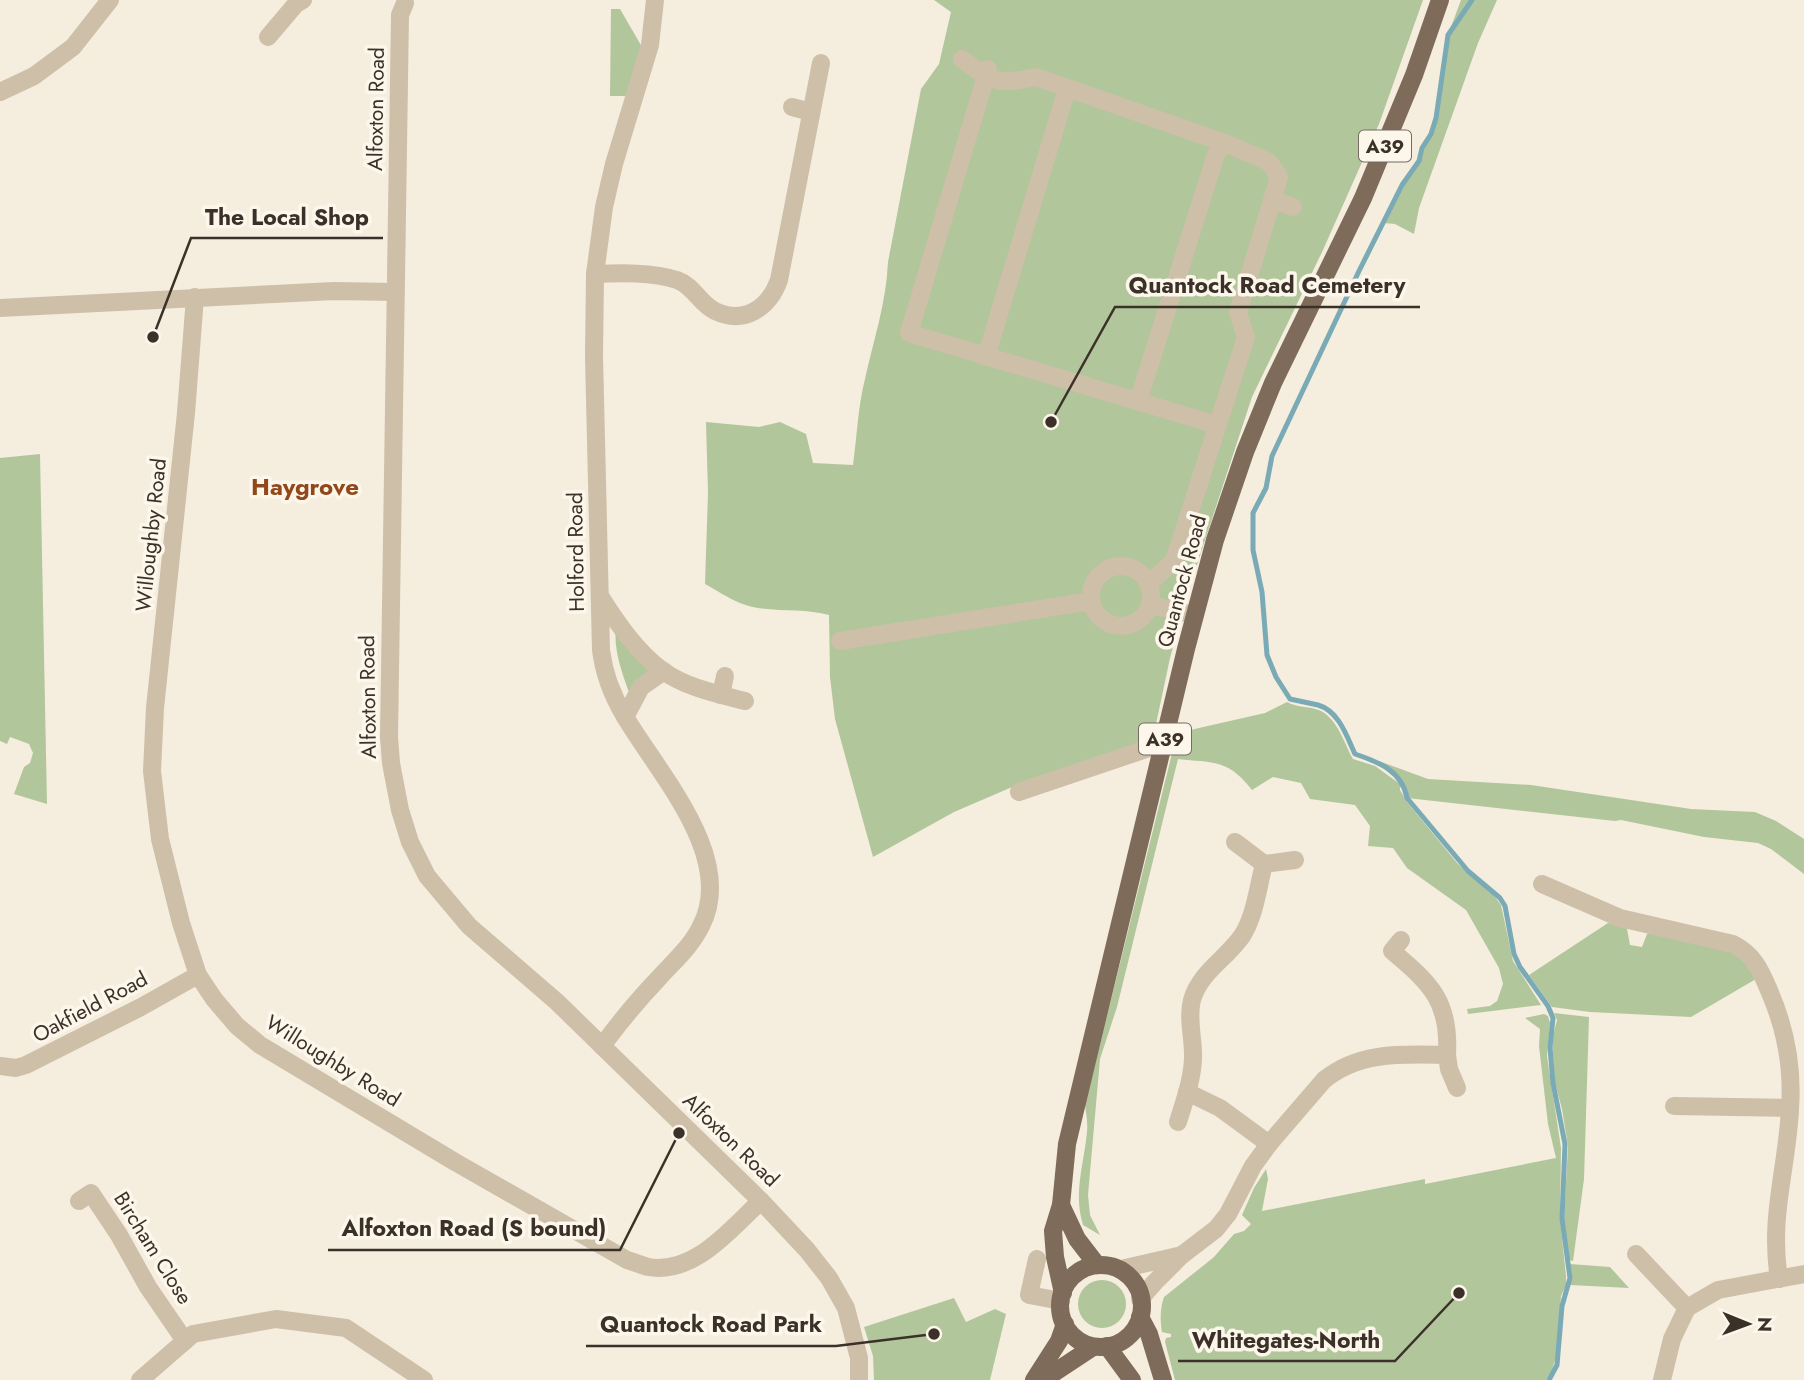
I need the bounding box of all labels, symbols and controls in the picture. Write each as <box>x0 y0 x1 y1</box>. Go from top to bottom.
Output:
street label: Alfoxton Road <box>360 47 392 171</box>
road number: A39 <box>1359 130 1411 162</box>
callout: The Local Shop <box>191 194 383 238</box>
text: The Local Shop <box>205 200 369 234</box>
callout: Quantock Road Cemetery <box>1115 263 1420 307</box>
text: Quantock Road Cemetery <box>1128 268 1407 302</box>
street label: Willoughby Road <box>128 457 174 613</box>
district label: Haygrove <box>251 469 359 504</box>
street label: Holford Road <box>560 492 592 612</box>
street label: Quantock Road <box>1150 511 1214 651</box>
street label: Alfoxton Road <box>352 635 384 759</box>
road number: A39 <box>1139 724 1191 754</box>
street label: Oakfield Road <box>27 964 153 1050</box>
street label: Willoughby Road <box>260 1008 406 1114</box>
street label: Alfoxton Road <box>676 1086 786 1194</box>
street label: Bircham Close <box>106 1186 200 1310</box>
callout: Alfoxton Road (S bound) <box>328 1206 620 1250</box>
text: Alfoxton Road (S bound) <box>341 1211 606 1245</box>
north arrow <box>1713 1289 1783 1359</box>
callout: Quantock Road Park <box>586 1302 836 1346</box>
text: Quantock Road Park <box>600 1307 823 1341</box>
callout: Whitegates-North <box>1178 1317 1395 1361</box>
text: N <box>1751 1317 1778 1332</box>
text: Whitegates-North <box>1192 1323 1380 1357</box>

